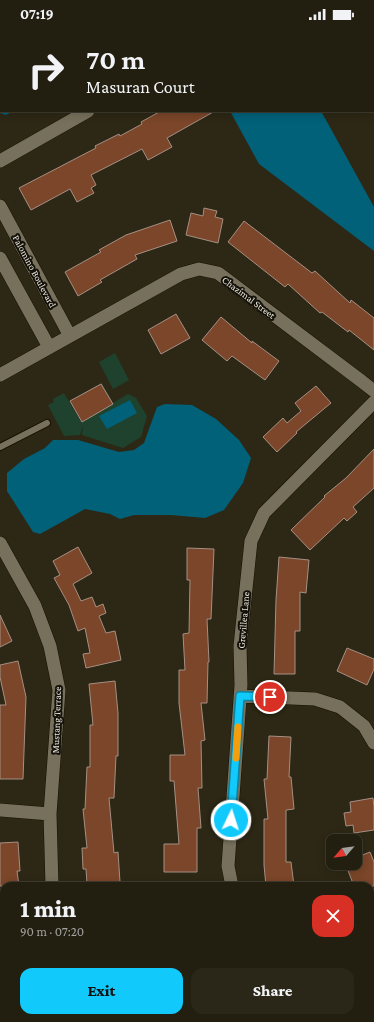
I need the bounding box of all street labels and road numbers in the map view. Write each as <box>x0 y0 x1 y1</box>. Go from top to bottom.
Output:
street label: Palomino Boulevard <box>11 233 59 310</box>
street label: Chazimal Street <box>220 274 278 321</box>
street label: Grevillea Lane <box>236 591 252 649</box>
street label: Mustang Terrace <box>50 686 63 754</box>

